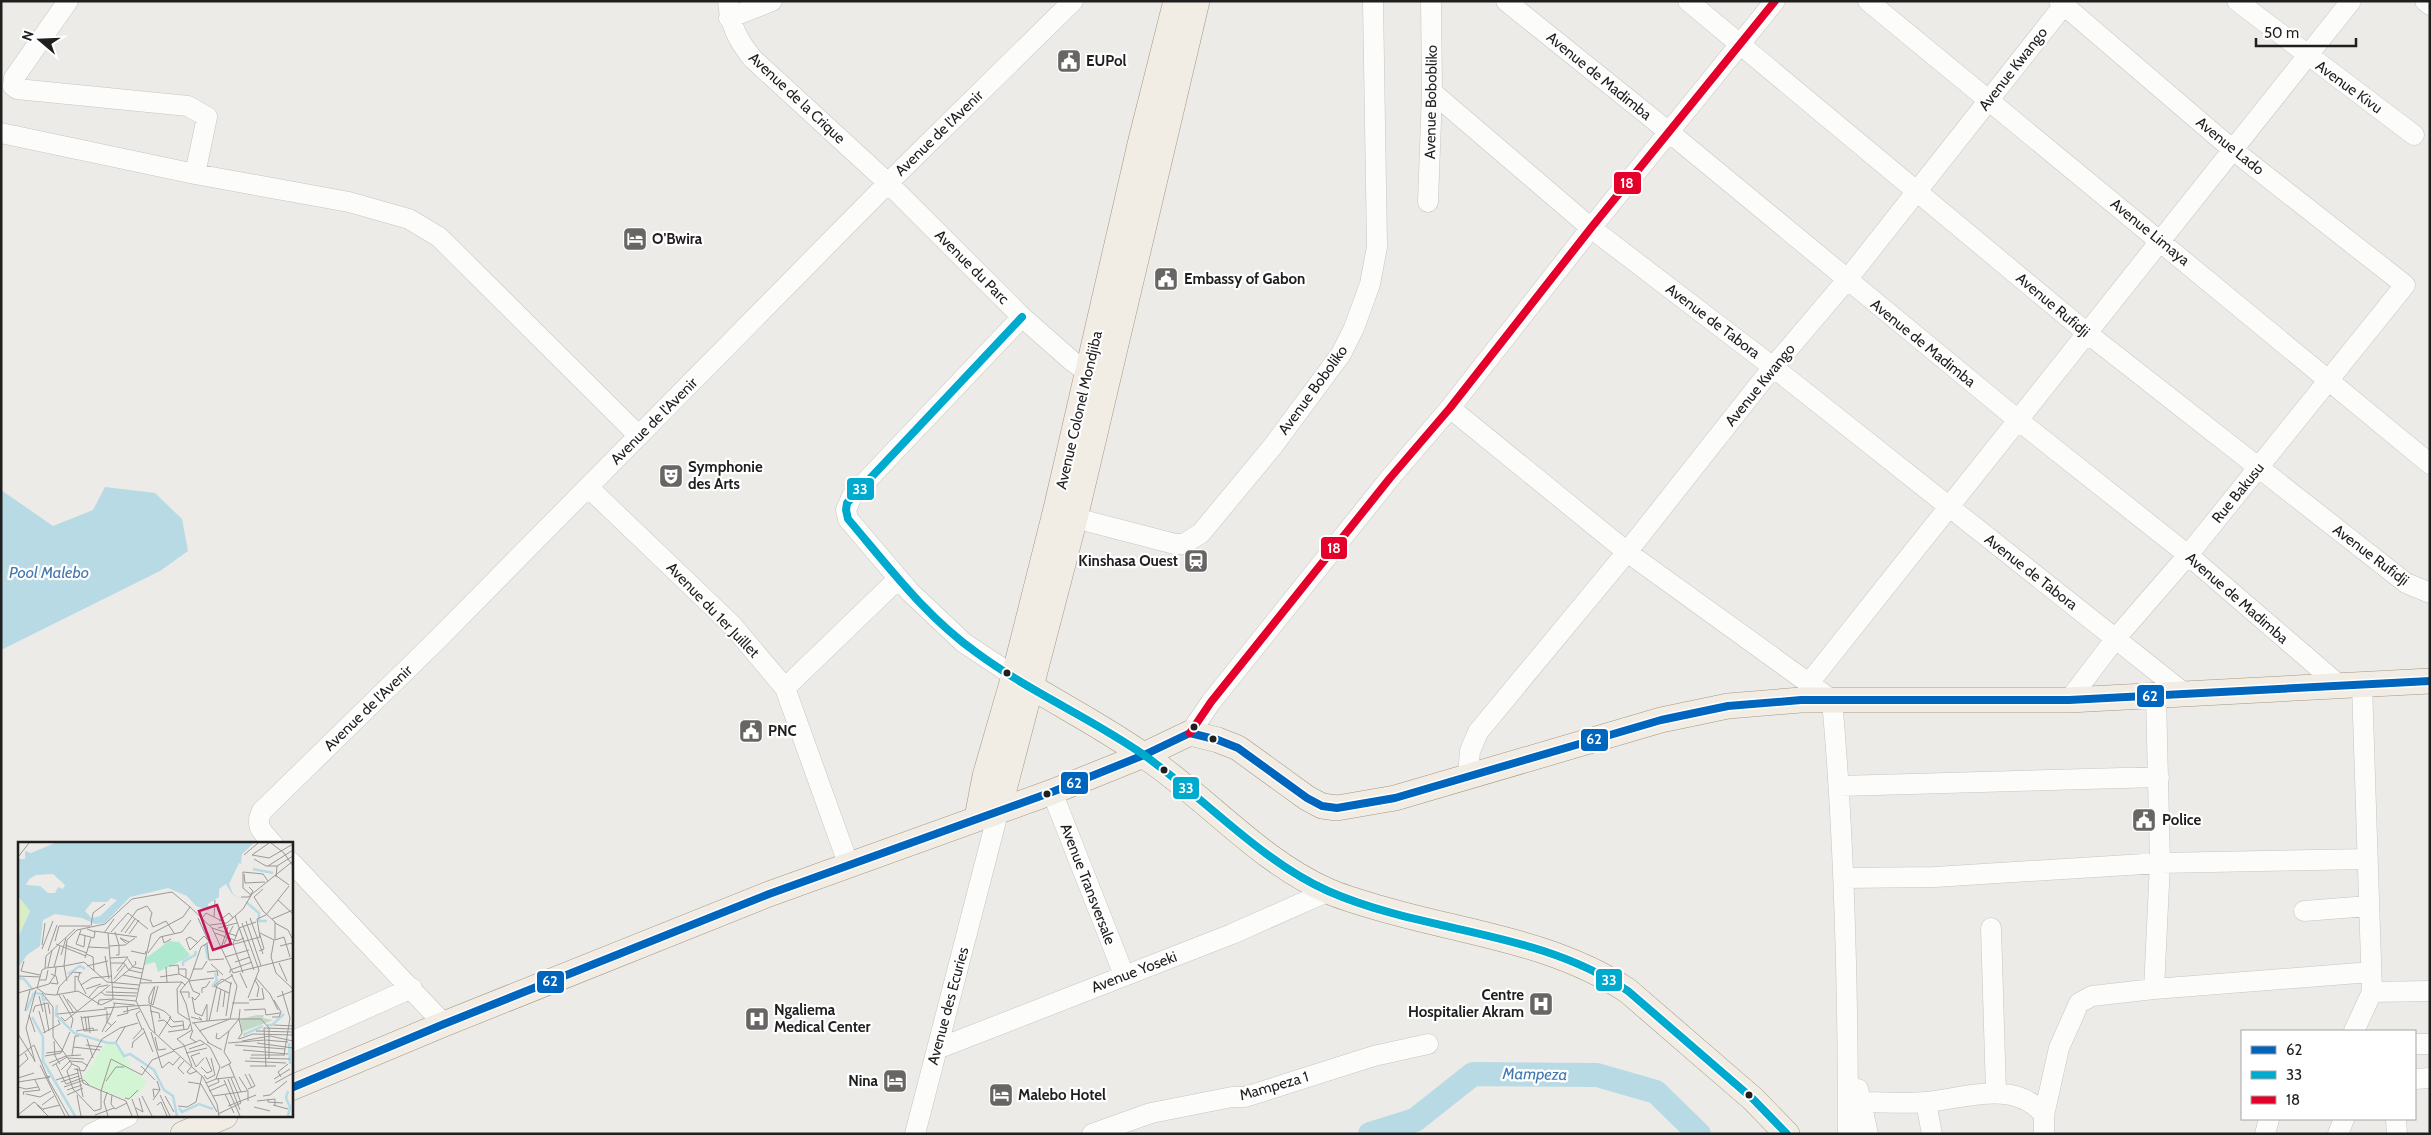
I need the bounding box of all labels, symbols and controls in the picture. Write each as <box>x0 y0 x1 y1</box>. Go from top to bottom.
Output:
north arrow <box>15 15 65 65</box>
scale bar <box>2256 15 2356 47</box>
street label: Avenue Kwango <box>1975 24 2051 114</box>
text: 50 m <box>2264 24 2299 42</box>
text: N <box>18 28 38 43</box>
street label: Avenue de Madimba <box>1543 28 1656 124</box>
street label: Avenue Bobobliko <box>1421 45 1441 159</box>
public building icon: EUPol <box>1056 48 1082 74</box>
street label: Avenue de la Crique <box>745 49 849 148</box>
place label: EUPol <box>1086 52 1127 70</box>
street label: Avenue Kivu <box>2312 57 2386 117</box>
street label: Avenue de l'Avenir <box>891 86 987 180</box>
street label: Avenue Lado <box>2192 113 2268 179</box>
line badge: 18 <box>1613 171 1642 195</box>
text: 18 <box>1620 174 1634 192</box>
street label: Avenue Limaya <box>2107 195 2194 270</box>
hotel icon: O'Bwira <box>622 226 648 252</box>
street label: Avenue du Parc <box>931 226 1013 308</box>
place label: O'Bwira <box>652 230 703 248</box>
public building icon: Embassy of Gabon <box>1153 266 1179 292</box>
street label: Avenue Rufidji <box>2013 269 2093 341</box>
place label: Embassy of Gabon <box>1184 270 1305 288</box>
street label: Avenue de Tabora <box>1662 280 1764 363</box>
street label: Avenue de Madimba <box>1867 295 1980 391</box>
street label: Avenue Colonel Mondjiba <box>1052 328 1106 491</box>
street label: Avenue Kwango <box>1721 340 1799 430</box>
street label: Avenue Boboliko <box>1275 342 1351 438</box>
street label: Avenue de l'Avenir <box>607 374 701 468</box>
place label: Symphonie des Arts <box>688 458 763 493</box>
street label: Rue Bakusu <box>2208 459 2268 527</box>
theatre icon: Symphonie des Arts <box>658 463 684 489</box>
line badge: 33 <box>846 477 875 501</box>
text: 33 <box>852 480 868 498</box>
street label: Avenue Rufidji <box>2329 521 2413 589</box>
street label: Avenue de Tabora <box>1981 530 2082 614</box>
line badge: 18 <box>1320 536 1348 560</box>
text: 18 <box>1327 539 1341 557</box>
station icon: Kinshasa Ouest <box>1183 548 1209 574</box>
street label: Avenue de Madimba <box>2182 549 2292 648</box>
place label: Kinshasa Ouest <box>1078 552 1178 570</box>
street label: Avenue du 1er Juillet <box>663 559 763 661</box>
water label: Pool Malebo <box>9 563 89 582</box>
street label: Avenue de l'Avenir <box>320 661 416 755</box>
unlabelled marker <box>1002 668 1012 678</box>
line badge: 62 <box>2136 684 2165 708</box>
text: 62 <box>2142 687 2158 705</box>
public building icon: PNC <box>738 718 764 744</box>
place label: PNC <box>768 722 797 740</box>
unlabelled marker <box>1189 722 1199 732</box>
line badge: 62 <box>1580 728 1609 752</box>
text: 62 <box>1586 730 1602 748</box>
unlabelled marker <box>1208 734 1218 744</box>
unlabelled marker <box>1159 765 1169 775</box>
line badge: 62 <box>1060 771 1089 795</box>
text: 62 <box>1066 774 1082 792</box>
line badge: 33 <box>1172 776 1200 800</box>
text: 33 <box>1178 779 1194 797</box>
unlabelled marker <box>1042 789 1052 799</box>
public building icon: Police <box>2131 807 2157 833</box>
place label: Police <box>2162 811 2202 829</box>
street label: Avenue Transversale <box>1057 821 1119 947</box>
inset map <box>18 842 292 1118</box>
street label: Avenue des Ecuries <box>924 945 972 1067</box>
street label: Avenue Yoseki <box>1089 947 1179 997</box>
line badge: 33 <box>1595 968 1623 992</box>
line badge: 62 <box>536 970 565 994</box>
text: 33 <box>1601 971 1617 989</box>
text: 62 <box>542 972 558 990</box>
place label: Centre Hospitalier Akram <box>1408 986 1524 1021</box>
hospital icon: Centre Hospitalier Akram <box>1528 991 1554 1017</box>
place label: Ngaliema Medical Center <box>774 1001 871 1036</box>
hospital icon: Ngaliema Medical Center <box>744 1006 770 1032</box>
legend <box>2241 1030 2416 1120</box>
text: 62 <box>2286 1041 2303 1059</box>
water label: Mampeza <box>1502 1064 1567 1084</box>
text: 33 <box>2286 1066 2302 1084</box>
hotel icon: Nina <box>882 1068 908 1094</box>
street label: Mampeza 1 <box>1237 1068 1311 1104</box>
place label: Nina <box>848 1072 879 1090</box>
hotel icon: Malebo Hotel <box>988 1082 1014 1108</box>
place label: Malebo Hotel <box>1018 1086 1106 1104</box>
unlabelled marker <box>1744 1090 1754 1100</box>
text: 18 <box>2286 1091 2300 1109</box>

